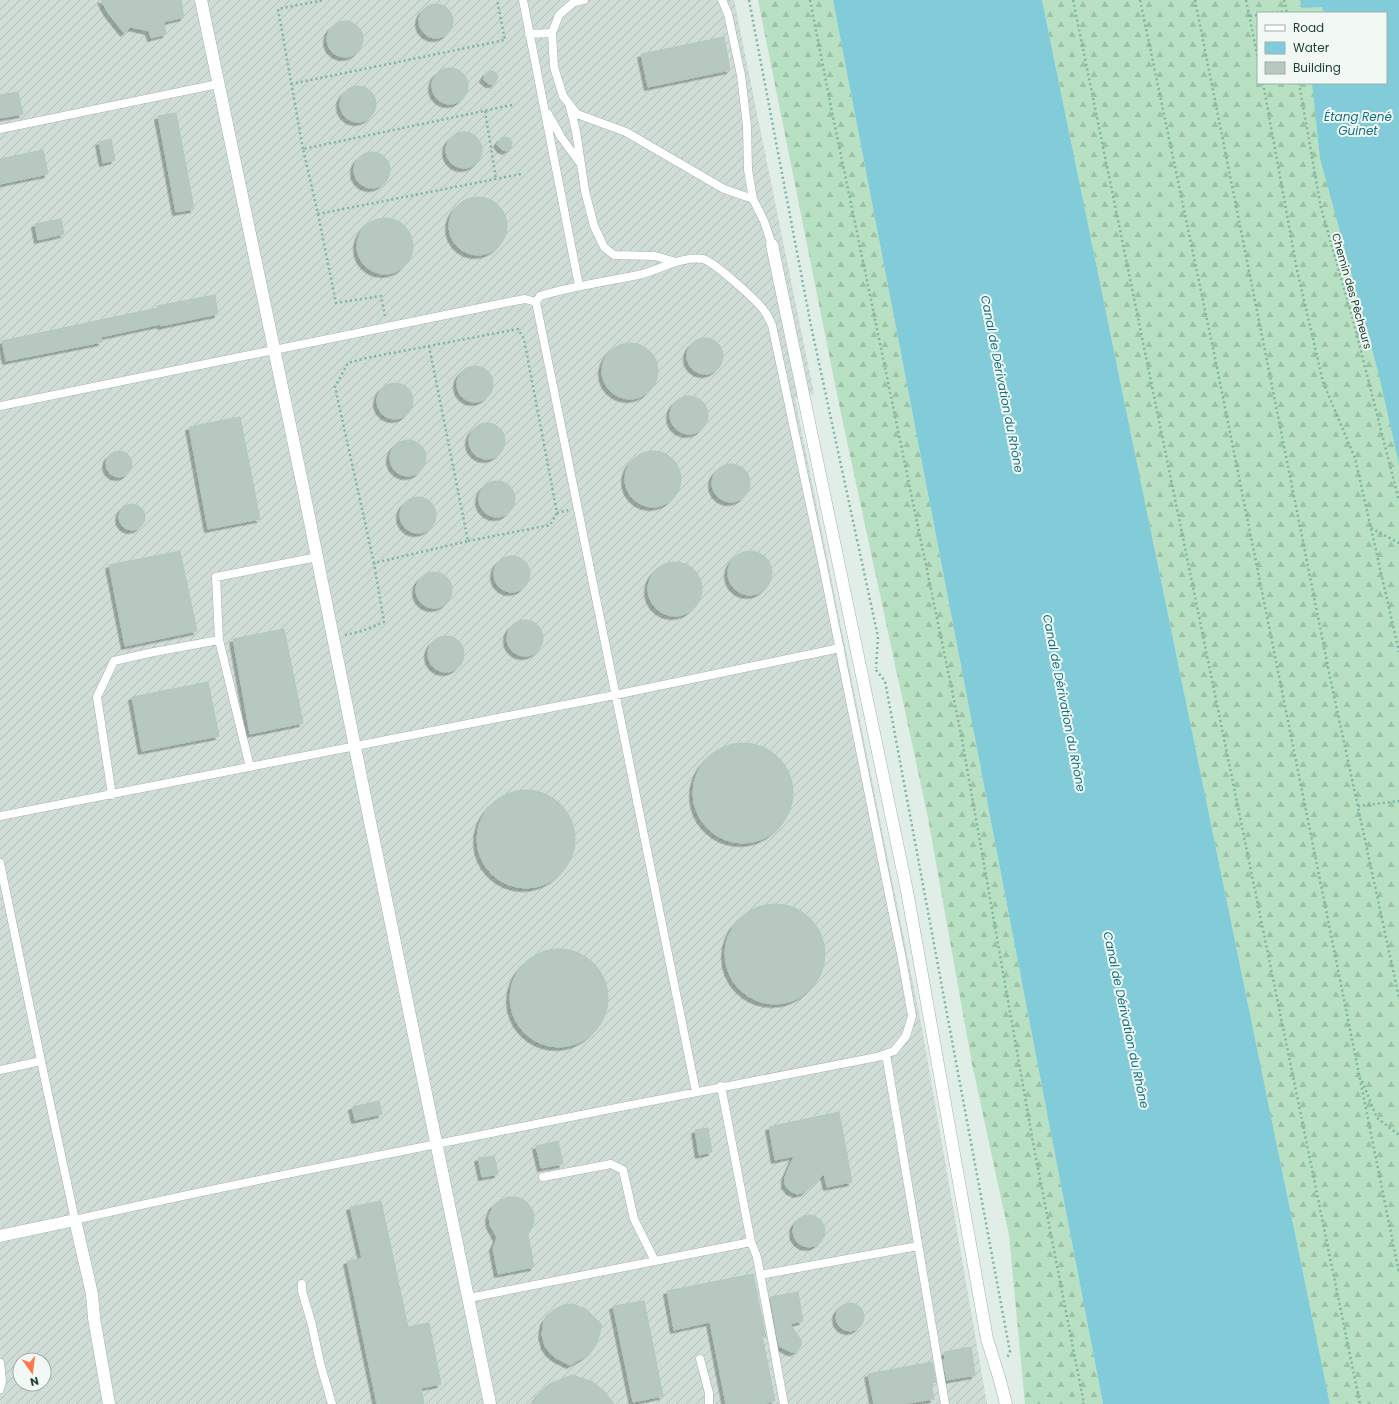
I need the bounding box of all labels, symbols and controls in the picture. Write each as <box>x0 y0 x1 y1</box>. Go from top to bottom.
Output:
legend <box>1257 12 1387 84</box>
text: Road <box>1293 19 1324 36</box>
text: Water <box>1293 39 1330 56</box>
text: Building <box>1293 59 1341 76</box>
water label: Étang René Guinet <box>1324 108 1392 139</box>
street label: Chemin des Pêcheurs <box>1328 231 1376 351</box>
water label: Canal de Dérivation du Rhône <box>977 294 1028 475</box>
water label: Canal de Dérivation du Rhône <box>1039 613 1090 794</box>
water label: Canal de Dérivation du Rhône <box>1099 930 1154 1110</box>
north arrow <box>12 1352 52 1392</box>
text: N <box>28 1373 40 1390</box>

